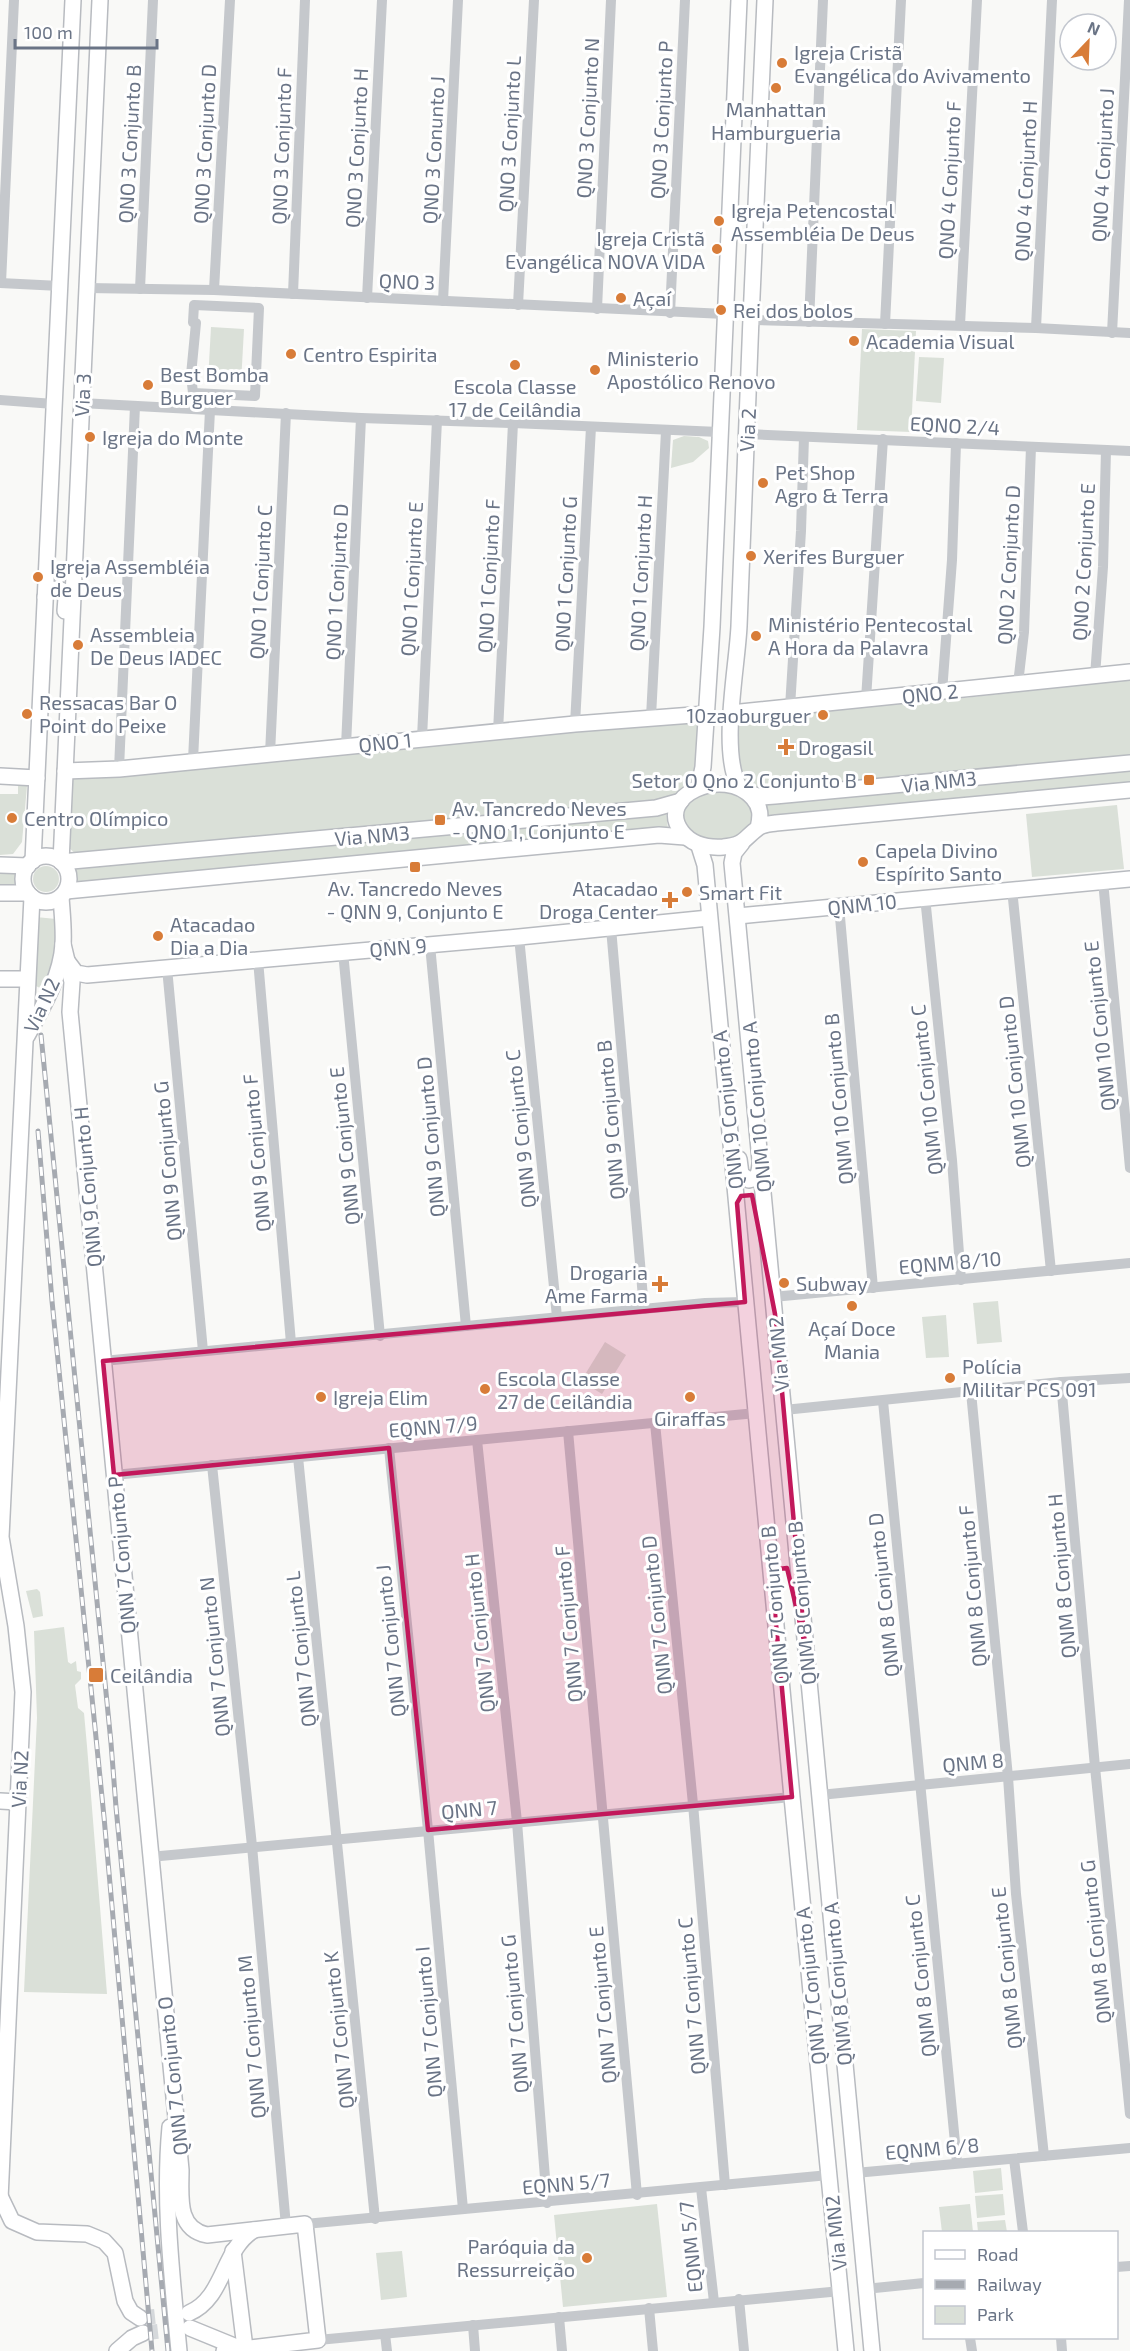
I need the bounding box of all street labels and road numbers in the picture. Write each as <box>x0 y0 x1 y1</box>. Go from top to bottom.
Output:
street label: QNO 3 Conjunto N <box>571 37 603 199</box>
street label: QNO 3 Conjunto P <box>645 40 677 200</box>
street label: QNO 3 Conjunto L <box>493 55 525 213</box>
street label: QNO 3 Conjunto D <box>188 63 220 225</box>
street label: QNO 3 Conjunto B <box>113 64 145 224</box>
street label: QNO 3 Conjunto F <box>266 67 296 225</box>
street label: QNO 3 Conjunto H <box>340 67 372 229</box>
street label: QNO 3 Conunto J <box>417 75 449 225</box>
street label: QNO 4 Conjunto J <box>1086 87 1118 243</box>
street label: QNO 4 Conjunto F <box>933 100 965 260</box>
street label: QNO 4 Conjunto H <box>1009 100 1041 262</box>
street label: QNO 3 <box>378 268 436 294</box>
street label: Via 3 <box>69 373 95 417</box>
street label: Via 2 <box>734 407 760 453</box>
street label: EQNO 2/4 <box>909 411 1001 439</box>
street label: QNO 2 Conjunto E <box>1067 482 1099 642</box>
street label: QNO 2 Conjunto D <box>992 484 1024 646</box>
street label: QNO 1 Conjunto H <box>624 494 656 652</box>
street label: QNO 1 Conjunto G <box>549 495 581 653</box>
street label: QNO 1 Conjunto F <box>472 498 504 654</box>
street label: QNO 1 Conjunto E <box>395 501 427 657</box>
street label: QNO 1 Conjunto D <box>320 503 352 661</box>
street label: QNO 1 Conjunto C <box>244 504 276 660</box>
street label: QNO 2 <box>901 678 959 708</box>
street label: QNO 1 <box>357 727 413 757</box>
street label: Via NM3 <box>900 765 978 797</box>
street label: Via NM3 <box>333 820 411 850</box>
street label: QNM 10 <box>826 888 898 920</box>
street label: QNN 9 <box>368 933 428 961</box>
street label: QNM 10 Conjunto E <box>1078 940 1120 1112</box>
street label: Via N2 <box>18 974 64 1036</box>
street label: QNM 10 Conjunto D <box>993 995 1035 1169</box>
street label: QNM 10 Conjunto C <box>905 1004 947 1176</box>
street label: QNM 10 Conjunto B <box>819 1012 857 1186</box>
street label: QNM 10 Conjunto A <box>737 1020 775 1194</box>
street label: QNN 9 Conjunto A <box>707 1029 747 1191</box>
street label: QNN 9 Conjunto B <box>591 1039 629 1201</box>
street label: QNN 9 Conjunto C <box>500 1049 540 1209</box>
street label: QNN 9 Conjunto D <box>411 1056 449 1218</box>
street label: QNN 9 Conjunto E <box>324 1066 364 1226</box>
street label: QNN 9 Conjunto F <box>237 1073 275 1233</box>
street label: QNN 9 Conjunto G <box>148 1080 186 1242</box>
street label: QNN 9 Conjunto H <box>68 1106 106 1268</box>
street label: EQNM 8/10 <box>898 1246 1002 1278</box>
street label: Via MN2 <box>763 1315 793 1393</box>
street label: EQNN 7/9 <box>388 1410 478 1442</box>
street label: QNN 7 Conjunto P <box>102 1475 140 1635</box>
street label: QNM 8 Conjunto H <box>1042 1493 1080 1659</box>
street label: QNM 8 Conjunto F <box>953 1504 991 1668</box>
street label: QNM 8 Conjunto D <box>862 1512 904 1678</box>
street label: QNM 8 Conjunto B <box>782 1520 820 1686</box>
street label: QNN 7 Conjunto B <box>755 1525 793 1685</box>
street label: QNN 7 Conjunto D <box>636 1534 676 1696</box>
street label: QNN 7 Conjunto F <box>549 1544 587 1703</box>
street label: QNN 7 Conjunto H <box>459 1552 499 1714</box>
street label: QNN 7 Conjunto J <box>370 1564 410 1718</box>
street label: QNN 7 Conjunto L <box>280 1570 320 1728</box>
street label: QNN 7 Conjunto N <box>194 1576 234 1738</box>
street label: QNM 8 <box>941 1747 1005 1777</box>
street label: Via N2 <box>6 1749 32 1809</box>
street label: QNN 7 <box>440 1795 498 1823</box>
street label: QNM 8 Conjunto G <box>1074 1859 1116 2025</box>
street label: QNM 8 Conjunto E <box>986 1886 1026 2050</box>
street label: QNM 8 Conjunto C <box>900 1894 940 2058</box>
street label: QNM 8 Conjunto A <box>818 1901 856 2067</box>
street label: QNN 7 Conjunto A <box>790 1905 830 2066</box>
street label: QNN 7 Conjunto C <box>672 1916 710 2076</box>
street label: QNN 7 Conjunto E <box>583 1925 621 2085</box>
street label: QNN 7 Conjunto G <box>495 1934 533 2094</box>
street label: QNN 7 Conjunto I <box>409 1945 447 2099</box>
street label: QNN 7 Conjunto K <box>318 1950 358 2110</box>
street label: QNN 7 Conjunto M <box>232 1954 270 2120</box>
street label: QNN 7 Conjunto O <box>152 1995 192 2157</box>
street label: EQNM 6/8 <box>884 2132 980 2164</box>
street label: EQNN 5/7 <box>521 2167 611 2199</box>
street label: Via MN2 <box>819 2194 851 2272</box>
street label: EQNM 5/7 <box>673 2200 707 2294</box>

